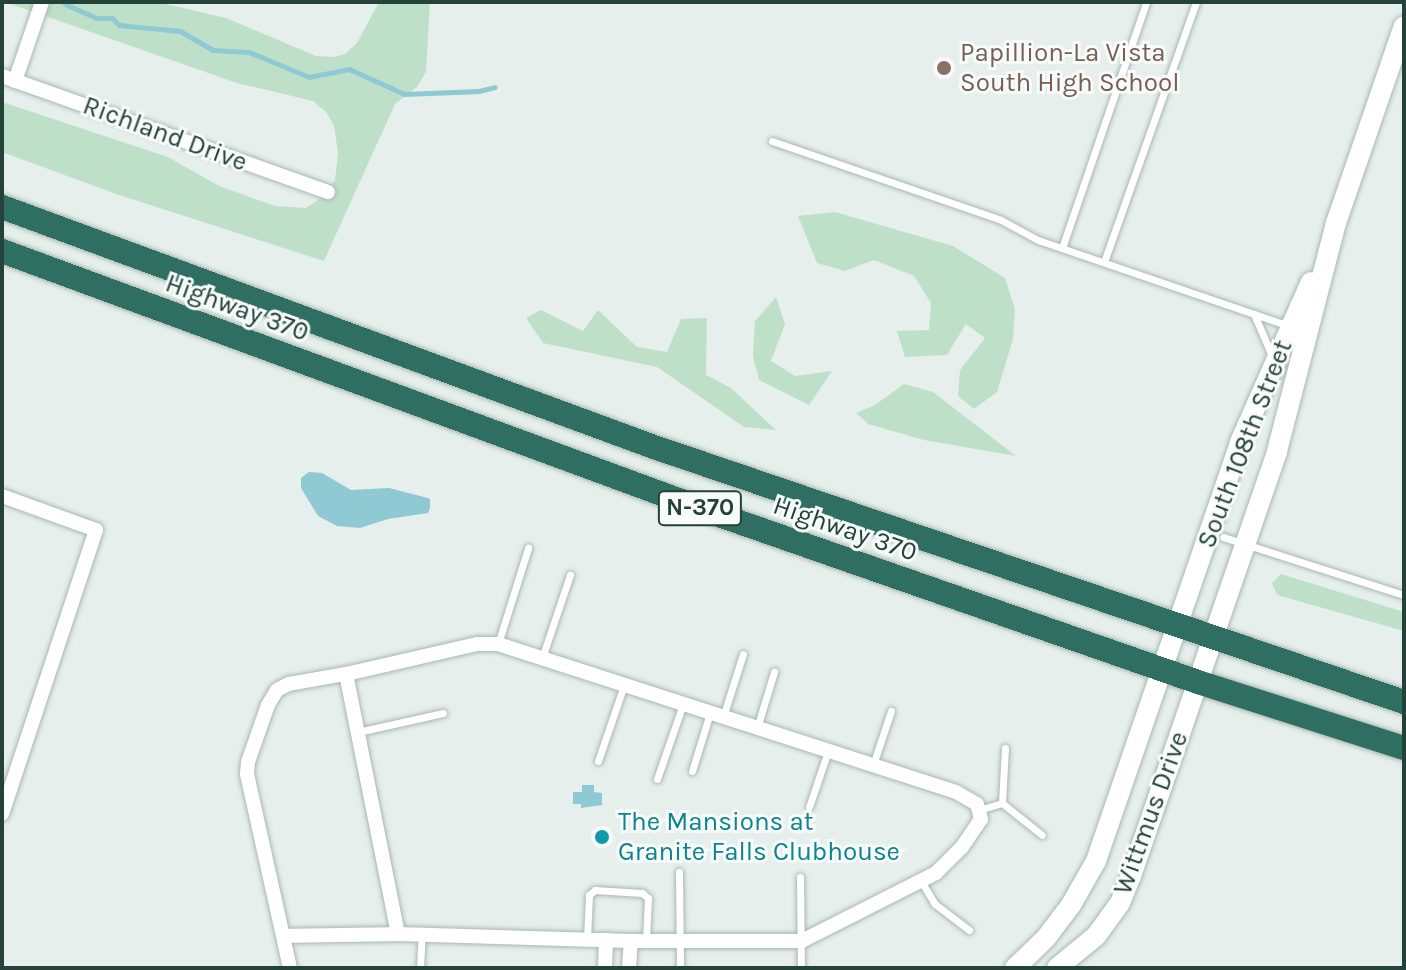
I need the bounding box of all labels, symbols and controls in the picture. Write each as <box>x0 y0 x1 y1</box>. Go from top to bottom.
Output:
place label: Papillion-La Vista South High School <box>960 37 1180 98</box>
marker: Papillion-La Vista South High School <box>935 59 953 77</box>
street label: Richland Drive <box>79 90 251 178</box>
street label: Highway 370 <box>161 268 313 348</box>
street label: South 108th Street <box>1191 336 1299 552</box>
road number: N-370 <box>656 488 744 528</box>
street label: Highway 370 <box>769 490 921 568</box>
street label: Wittmus Drive <box>1107 727 1195 899</box>
place label: The Mansions at Granite Falls Clubhouse <box>618 806 900 868</box>
marker: The Mansions at Granite Falls Clubhouse <box>593 828 611 846</box>

